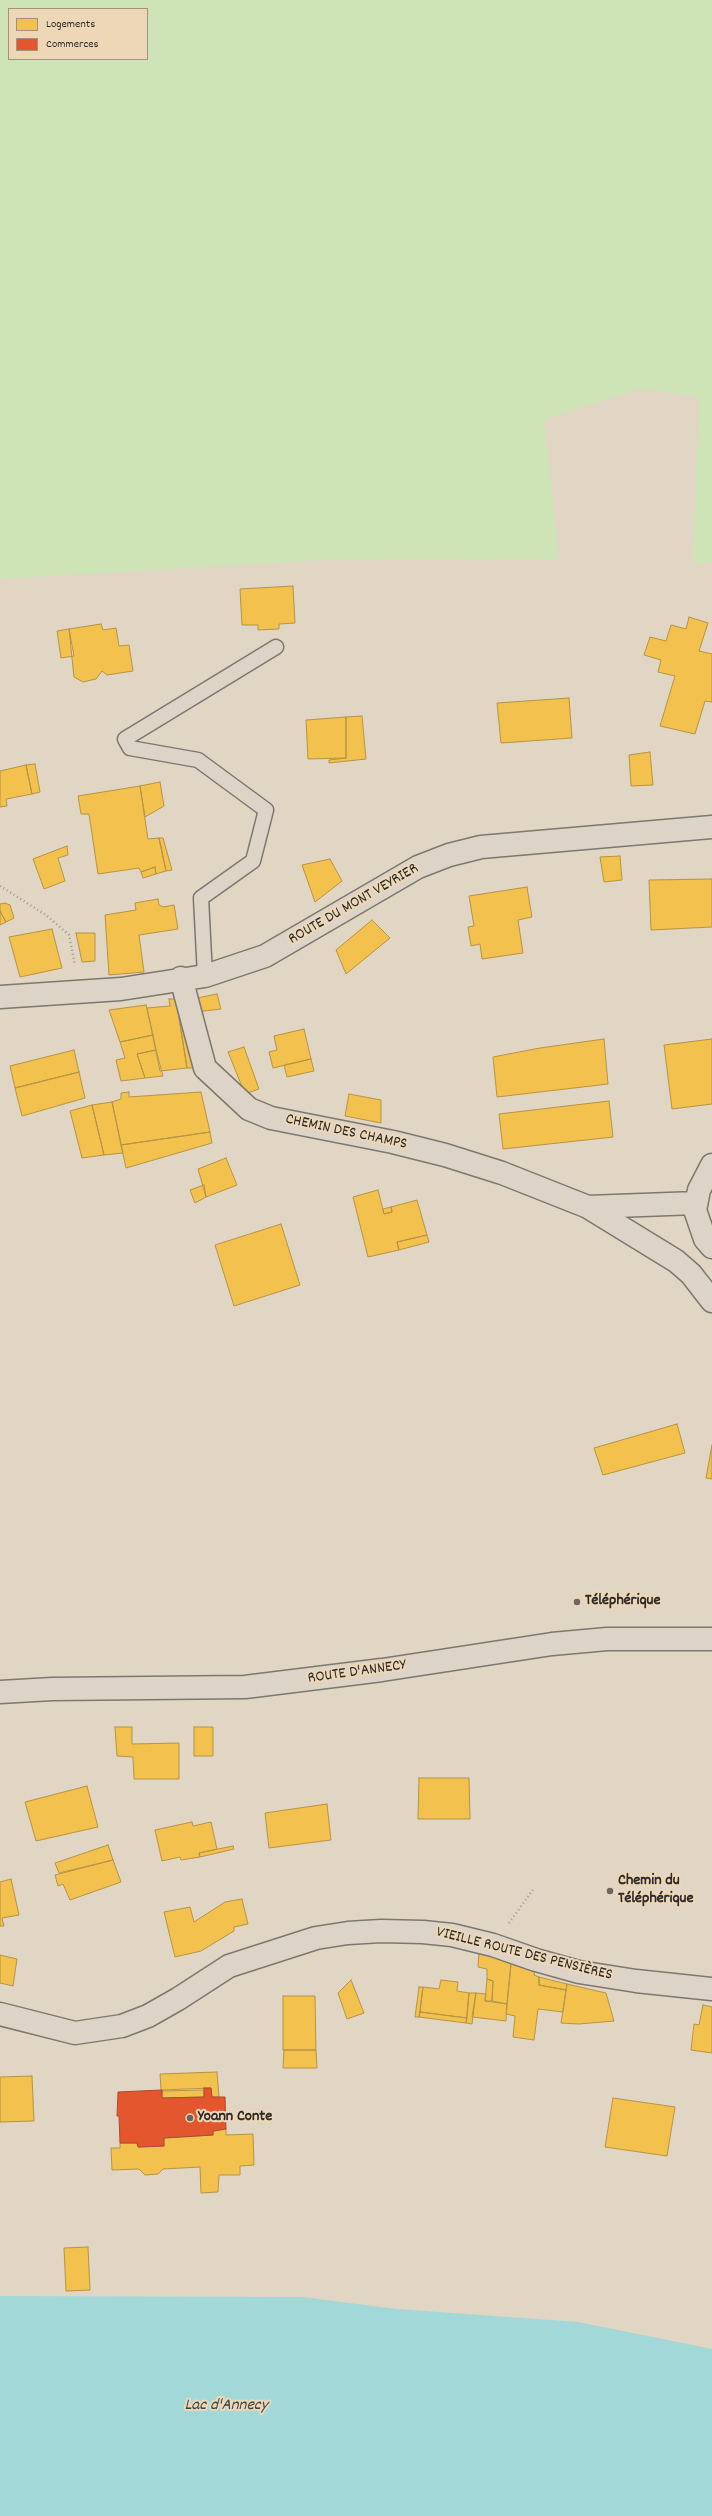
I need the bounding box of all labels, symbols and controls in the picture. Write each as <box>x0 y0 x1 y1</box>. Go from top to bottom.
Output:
legend <box>8 8 148 60</box>
text: Logements <box>46 16 95 33</box>
text: Commerces <box>46 36 99 53</box>
street label: ROUTE DU MONT VEYRIER <box>286 860 422 950</box>
street label: CHEMIN DES CHAMPS <box>283 1111 409 1155</box>
place label: Téléphérique <box>585 1592 661 1612</box>
marker: Téléphérique <box>572 1597 582 1607</box>
street label: ROUTE D'ANNECY <box>307 1657 407 1689</box>
place label: Chemin du Téléphérique <box>618 1872 694 1910</box>
marker: Chemin du Téléphérique <box>605 1886 615 1896</box>
street label: VIEILLE ROUTE DES PENSIÈRES <box>434 1924 614 1986</box>
place label: Yoann Conte <box>198 2108 272 2128</box>
marker: Yoann Conte <box>185 2113 195 2123</box>
water label: Lac d'Annecy <box>184 2397 268 2417</box>

